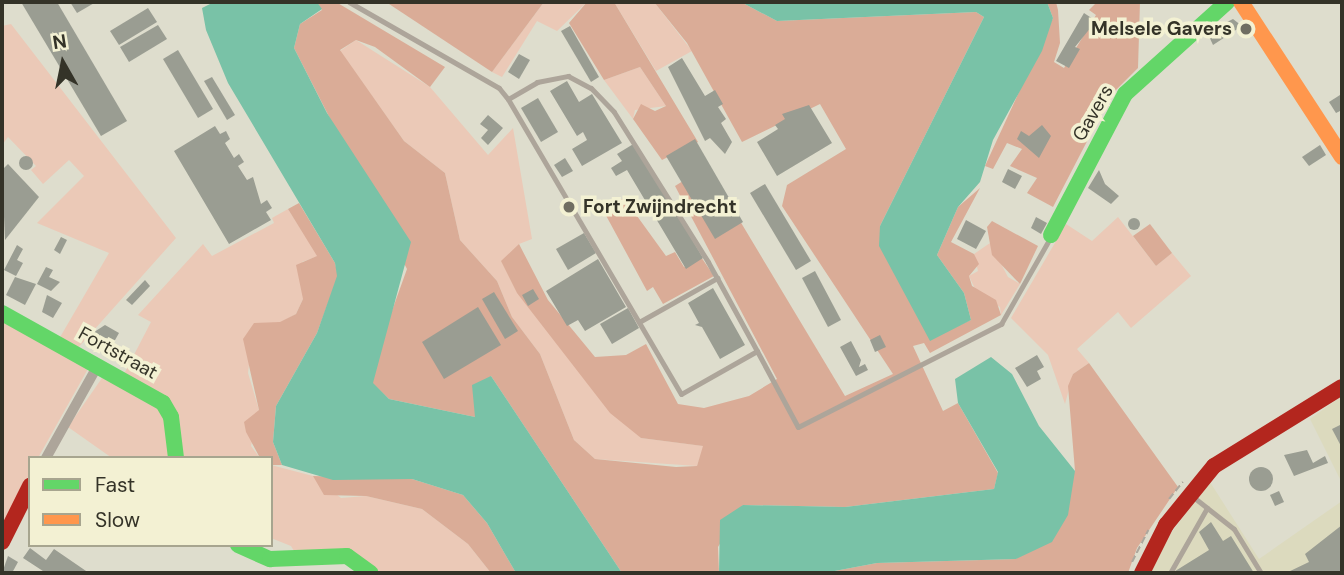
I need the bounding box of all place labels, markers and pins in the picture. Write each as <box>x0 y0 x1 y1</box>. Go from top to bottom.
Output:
place label: Melsele Gavers <box>1091 18 1232 40</box>
marker: Melsele Gavers <box>1238 21 1254 37</box>
place label: Fort Zwijndrecht <box>583 196 737 218</box>
marker: Fort Zwijndrecht <box>561 199 577 215</box>

